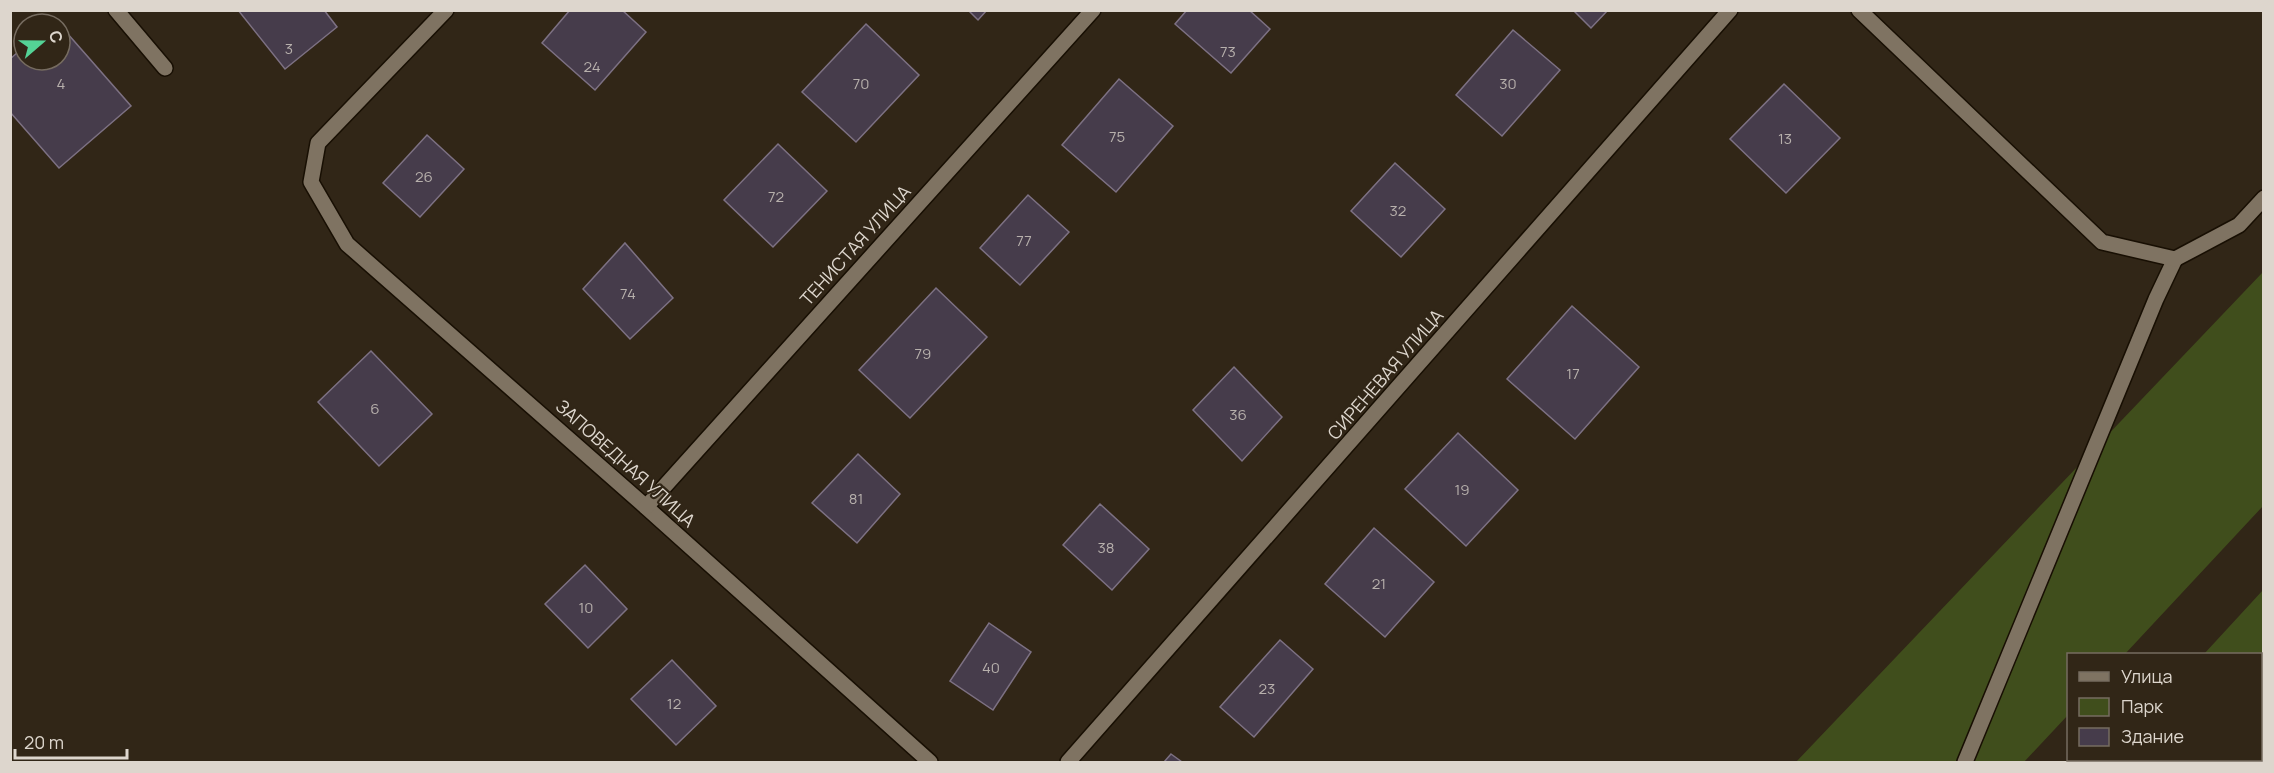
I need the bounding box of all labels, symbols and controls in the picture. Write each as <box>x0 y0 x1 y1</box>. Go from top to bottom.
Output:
north arrow <box>12 12 72 72</box>
text: С <box>44 28 69 46</box>
house number: 3 <box>285 38 293 59</box>
house number: 73 <box>1220 41 1236 62</box>
house number: 24 <box>583 56 601 77</box>
house number: 4 <box>57 73 66 94</box>
house number: 70 <box>853 73 869 94</box>
house number: 30 <box>1499 73 1517 94</box>
house number: 75 <box>1109 126 1125 147</box>
house number: 13 <box>1778 128 1792 149</box>
house number: 26 <box>415 166 433 187</box>
street label: ТЕНИСТАЯ УЛИЦА <box>794 179 916 310</box>
house number: 72 <box>768 186 784 207</box>
house number: 32 <box>1390 200 1406 221</box>
house number: 77 <box>1016 230 1032 251</box>
house number: 74 <box>620 283 636 304</box>
street label: СИРЕНЕВАЯ УЛИЦА <box>1322 303 1449 444</box>
house number: 79 <box>915 343 931 364</box>
house number: 17 <box>1566 363 1580 384</box>
street label: ЗАПОВЕДНАЯ УЛИЦА <box>551 394 701 533</box>
house number: 6 <box>370 398 380 419</box>
house number: 36 <box>1229 404 1247 425</box>
house number: 19 <box>1454 479 1470 500</box>
house number: 81 <box>849 488 863 509</box>
house number: 38 <box>1097 537 1115 558</box>
house number: 21 <box>1372 573 1386 594</box>
house number: 10 <box>579 597 594 618</box>
legend <box>2067 653 2262 761</box>
house number: 40 <box>982 657 1000 678</box>
text: Улица <box>2121 664 2173 688</box>
house number: 23 <box>1259 678 1275 699</box>
house number: 12 <box>667 693 681 714</box>
text: Парк <box>2121 694 2164 718</box>
scale bar <box>15 722 128 760</box>
text: Здание <box>2121 724 2184 748</box>
text: 20 m <box>24 730 64 754</box>

